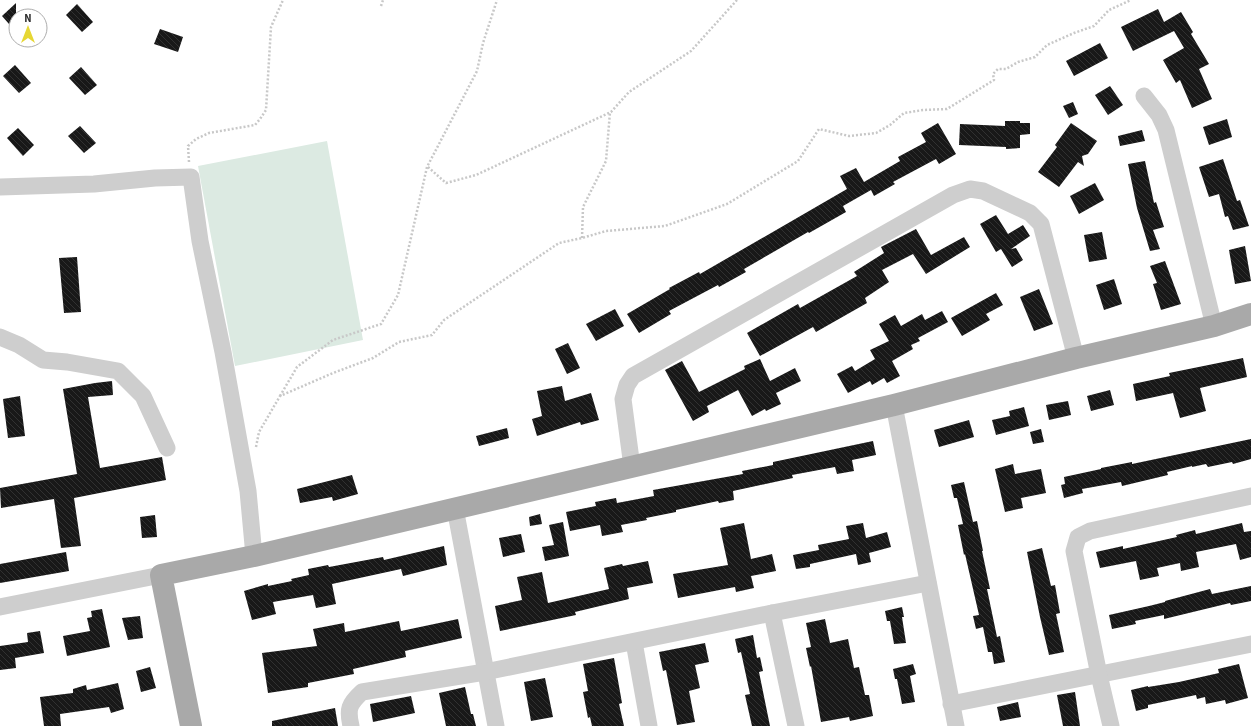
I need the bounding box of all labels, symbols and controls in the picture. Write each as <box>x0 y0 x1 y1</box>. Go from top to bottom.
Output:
north arrow <box>8 8 48 48</box>
text: N <box>24 11 32 26</box>

